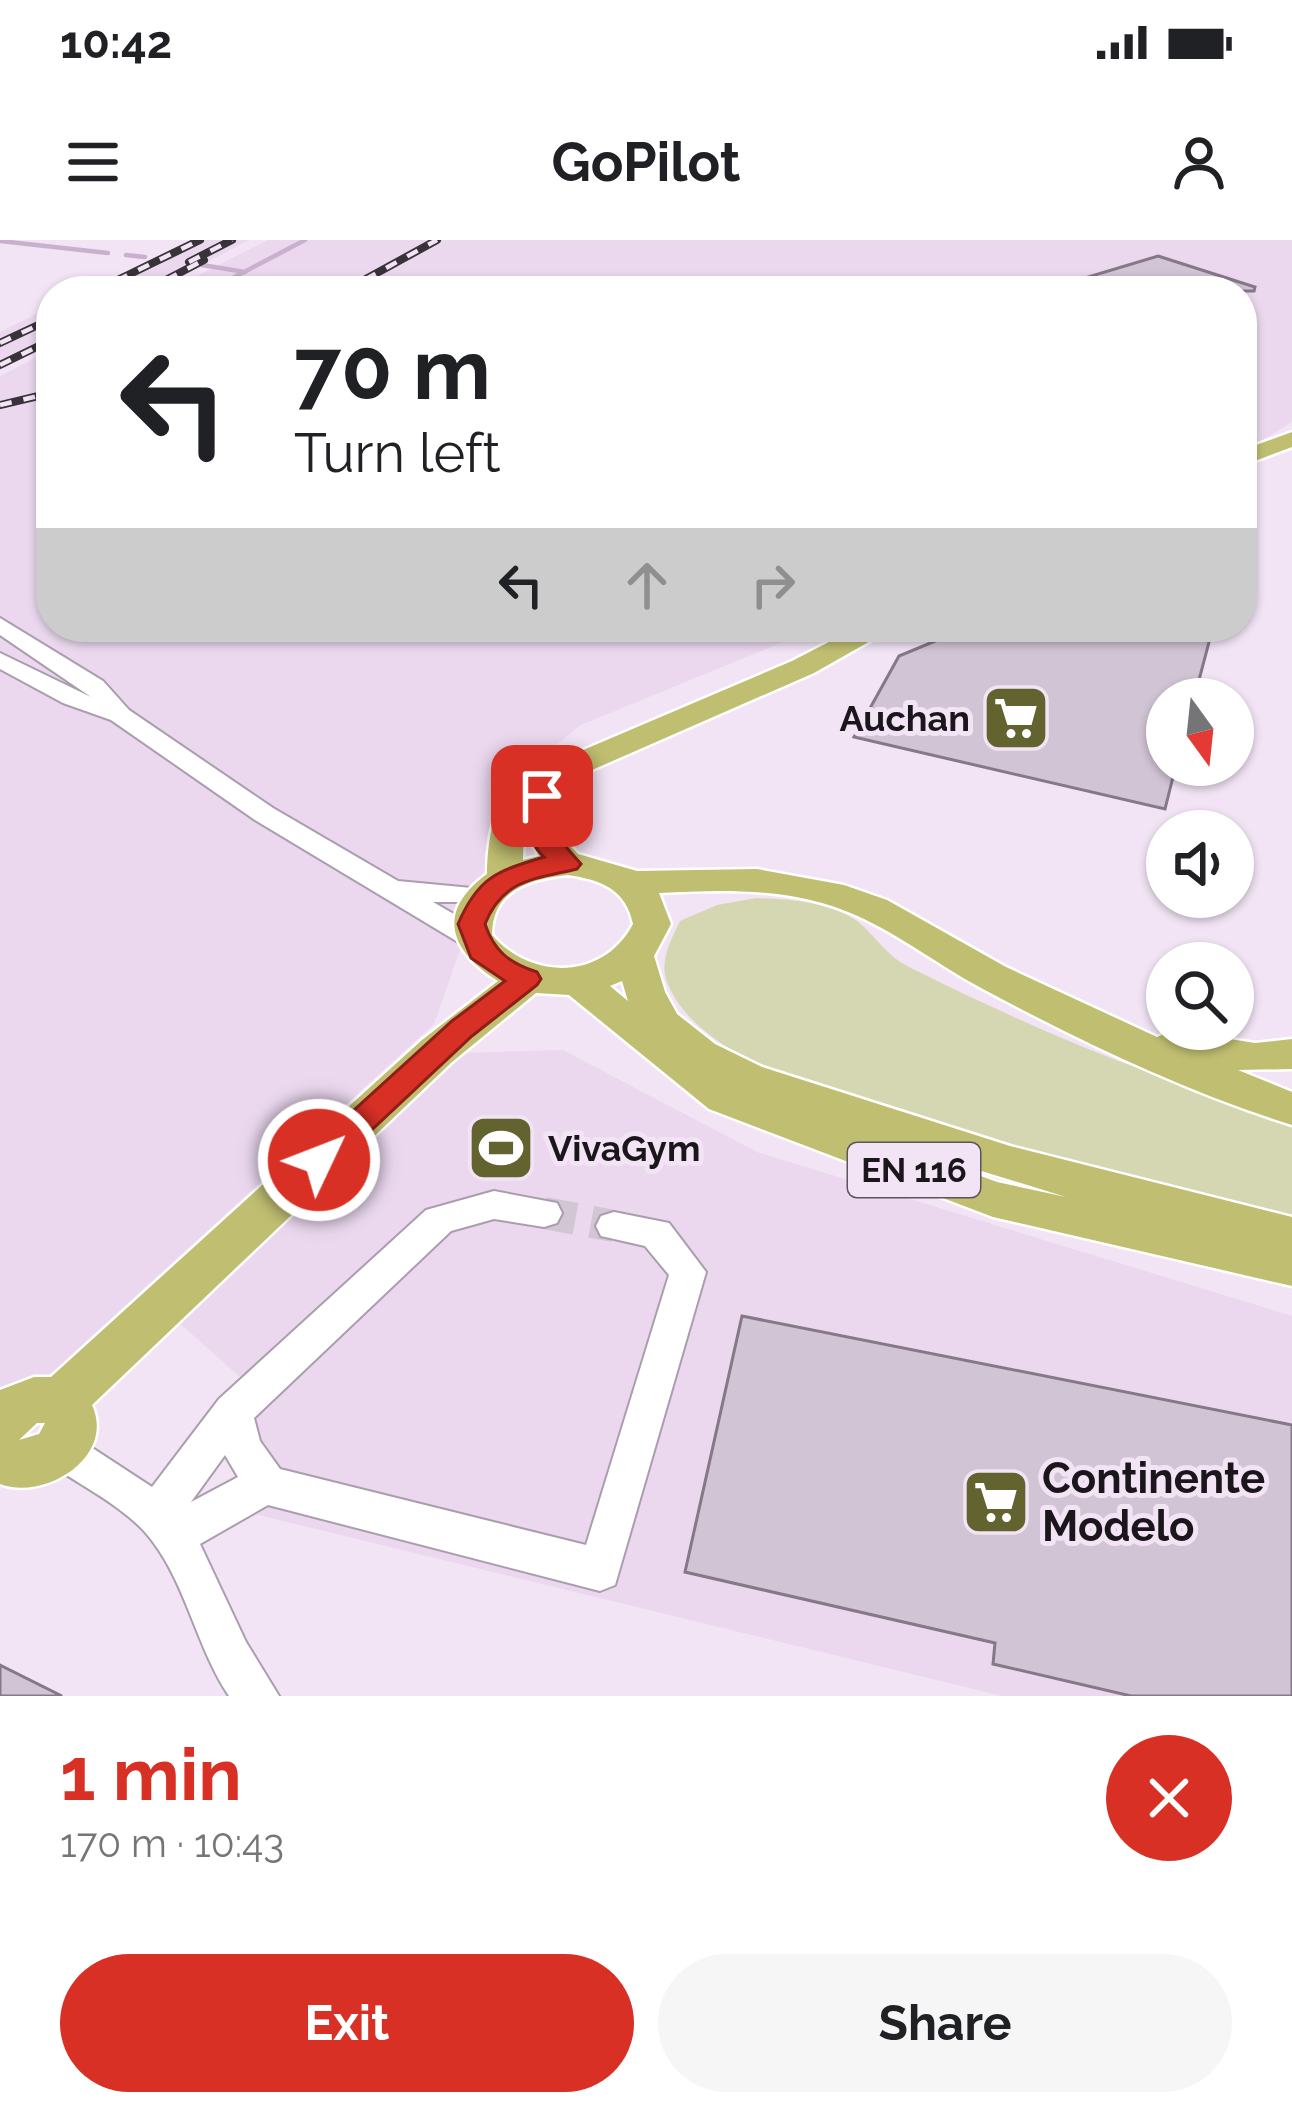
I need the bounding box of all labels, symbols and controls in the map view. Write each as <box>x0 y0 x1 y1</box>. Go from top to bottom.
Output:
text: 10:42 <box>60 16 172 69</box>
icon: menu <box>60 129 126 195</box>
icon: person <box>1166 129 1232 195</box>
text: GoPilot <box>552 130 740 194</box>
text: 70 m <box>294 320 491 419</box>
icon: left <box>96 324 252 480</box>
text: Turn left <box>294 421 501 485</box>
icon: left <box>488 552 554 618</box>
icon: ahead <box>614 552 680 618</box>
icon: right <box>740 552 806 618</box>
north arrow <box>1146 678 1254 786</box>
map controls <box>1146 678 1254 1050</box>
supermarket icon: Auchan <box>981 683 1051 753</box>
place label: Auchan <box>839 697 970 739</box>
pin <box>491 745 593 847</box>
icon: arrive <box>509 763 575 829</box>
button: sound <box>1146 810 1254 918</box>
button: search <box>1146 942 1254 1050</box>
position arrow <box>256 1097 382 1223</box>
sports icon: VivaGym <box>466 1113 536 1183</box>
place label: VivaGym <box>548 1127 700 1169</box>
road number: EN 116 <box>848 1143 980 1197</box>
place label: Continente Modelo <box>1042 1454 1265 1551</box>
supermarket icon: Continente Modelo <box>961 1467 1031 1537</box>
text: 1 min <box>60 1732 242 1817</box>
button: close <box>1106 1735 1232 1861</box>
text: 170 m · 10:43 <box>60 1820 284 1866</box>
button: Exit <box>60 1954 634 2092</box>
button: Share <box>658 1954 1232 2092</box>

